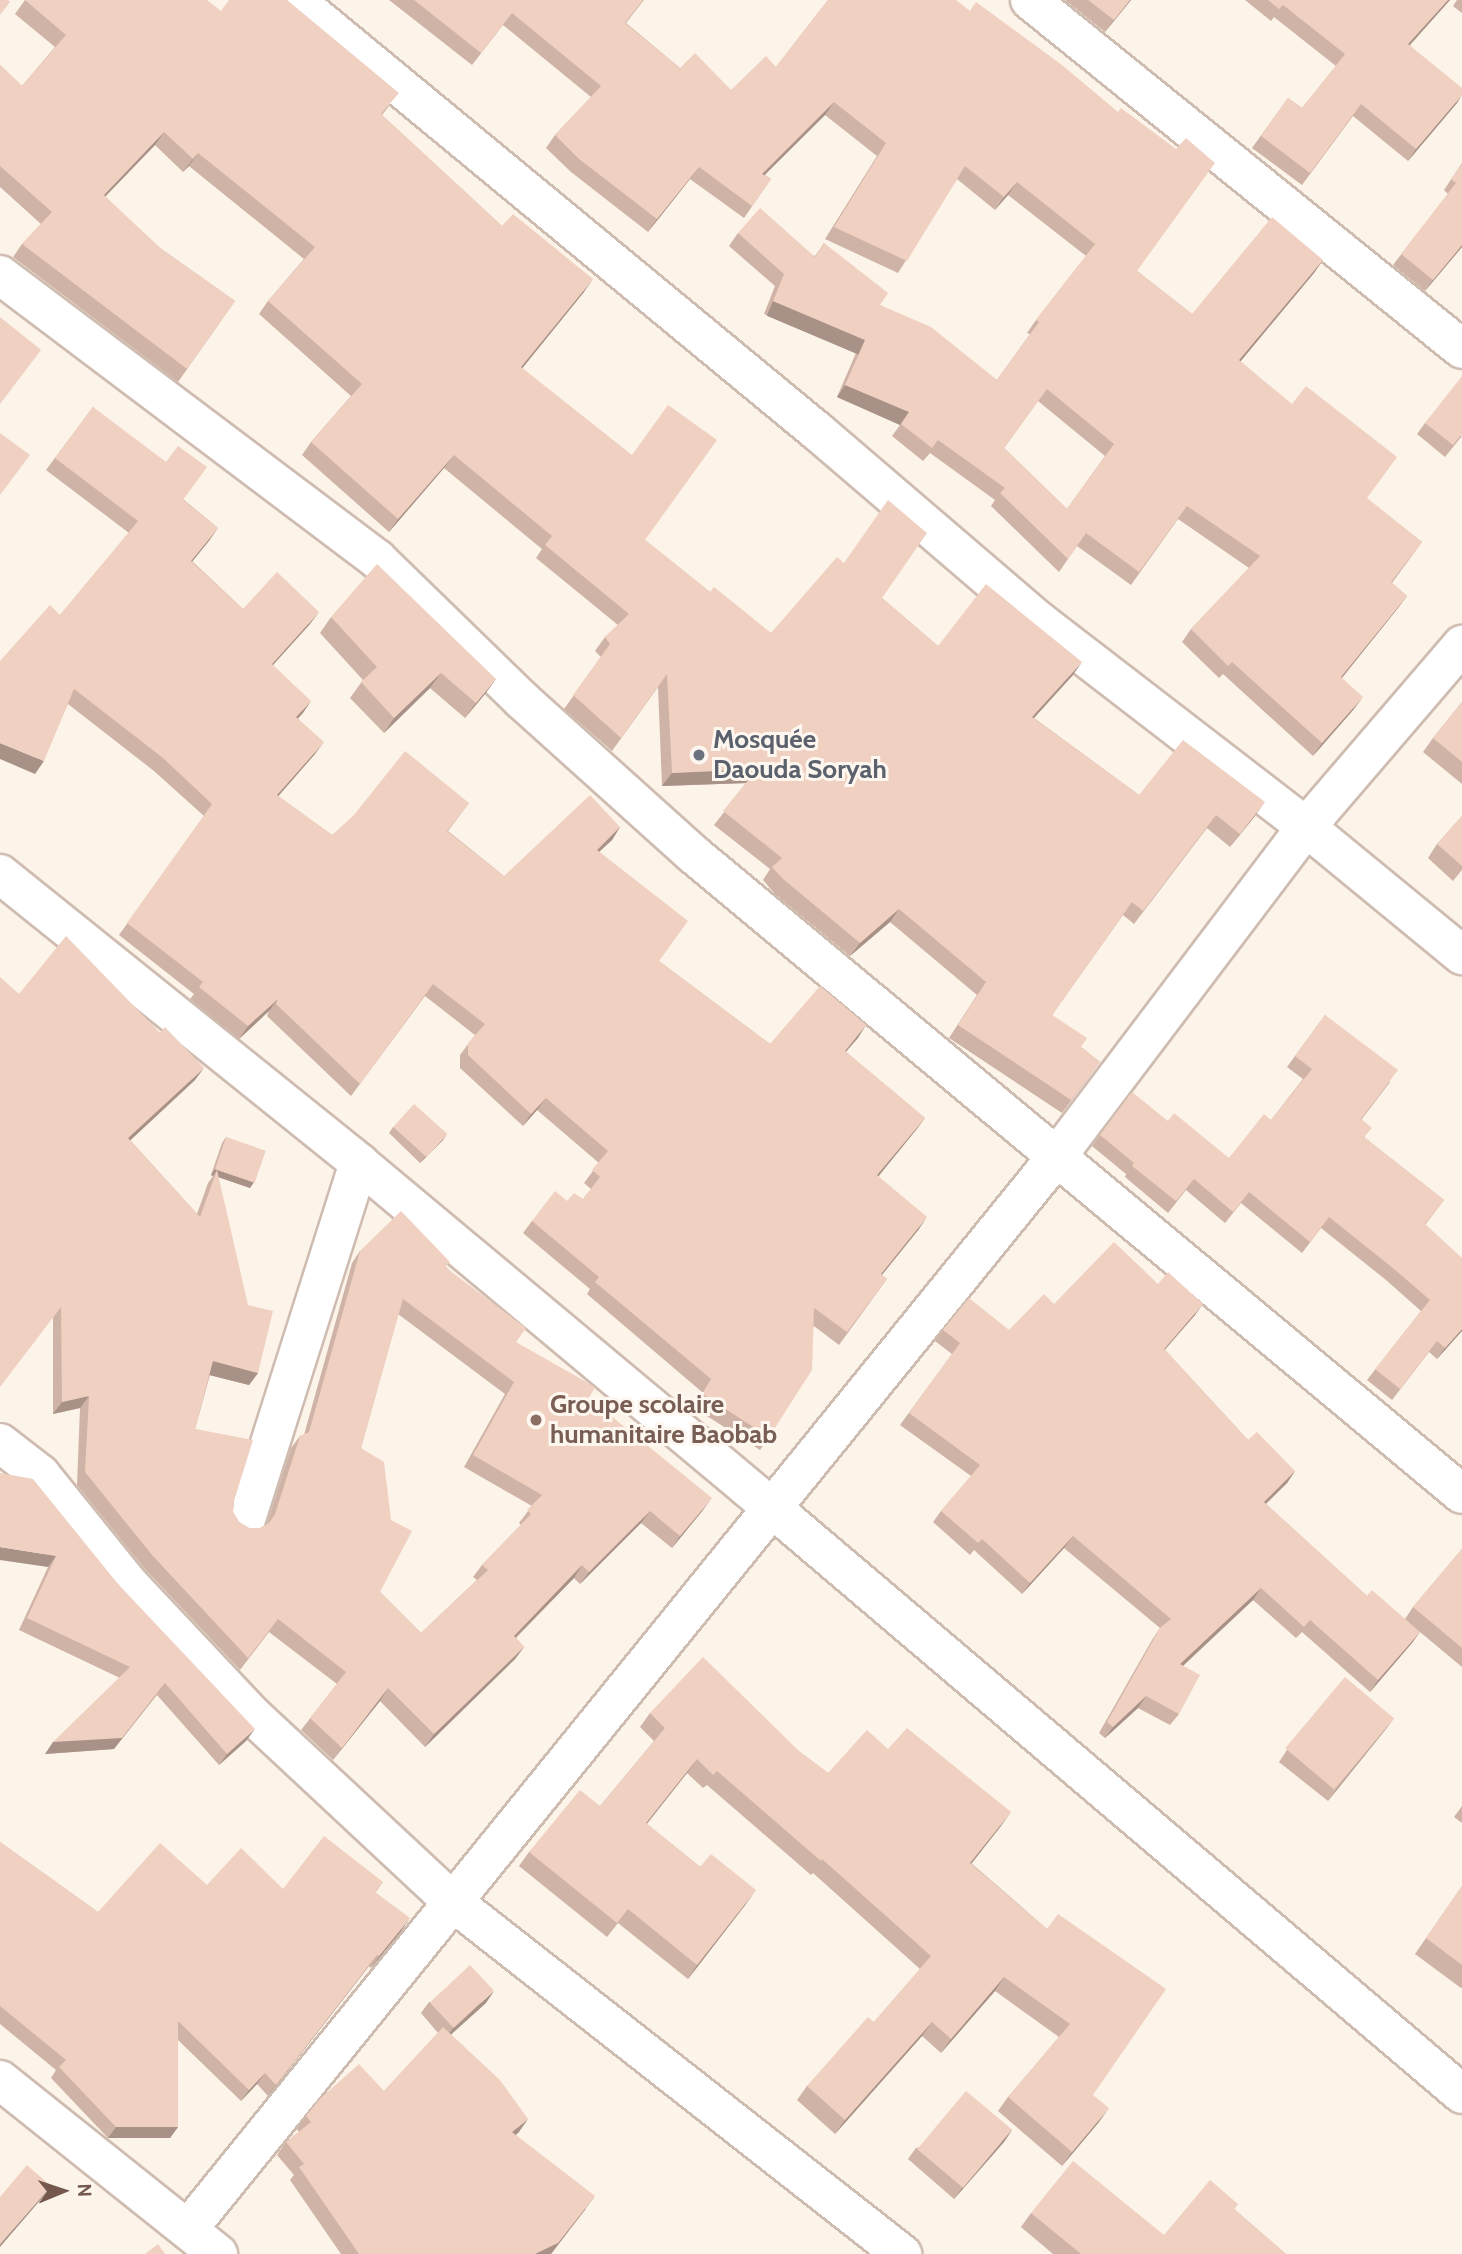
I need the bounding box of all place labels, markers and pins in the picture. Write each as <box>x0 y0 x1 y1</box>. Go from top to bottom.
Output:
place label: Mosquée Daouda Soryah <box>713 724 887 786</box>
marker: Mosquée Daouda Soryah <box>691 747 707 763</box>
place label: Groupe scolaire humanitaire Baobab <box>550 1389 777 1450</box>
marker: Groupe scolaire humanitaire Baobab <box>528 1412 544 1428</box>

